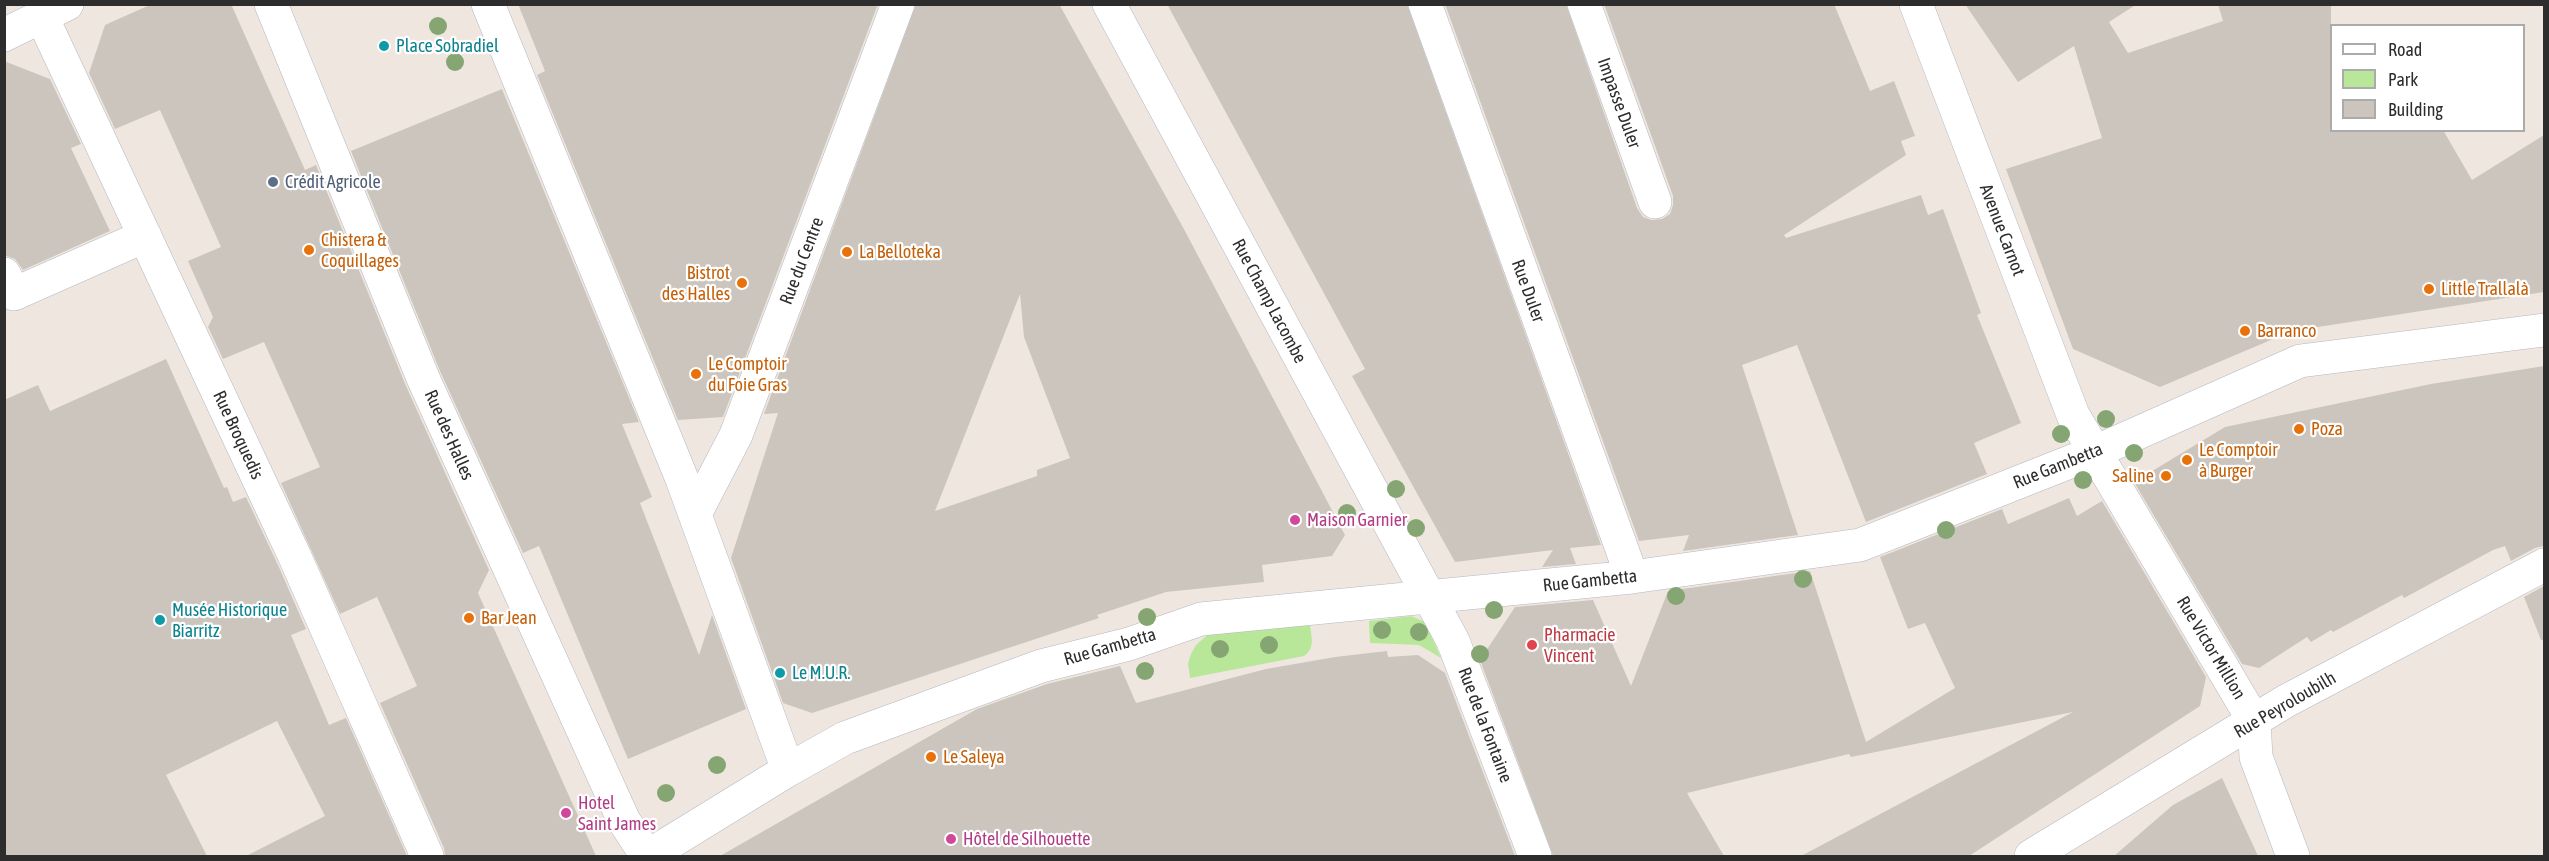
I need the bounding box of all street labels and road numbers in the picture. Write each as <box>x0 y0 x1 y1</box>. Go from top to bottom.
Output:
street label: Impasse Duler <box>1593 55 1645 151</box>
street label: Avenue Carnot <box>1975 181 2029 279</box>
street label: Rue du Centre <box>775 214 829 308</box>
street label: Rue Champ Lacombe <box>1227 235 1311 367</box>
street label: Rue Duler <box>1507 257 1549 325</box>
street label: Rue des Halles <box>419 386 479 484</box>
street label: Rue Broquedis <box>208 387 268 483</box>
street label: Rue Gambetta <box>2010 438 2106 494</box>
street label: Rue Gambetta <box>1542 565 1638 597</box>
street label: Rue Victor Million <box>2172 593 2250 703</box>
street label: Rue Gambetta <box>1062 624 1158 670</box>
street label: Rue de la Fontaine <box>1453 664 1517 786</box>
street label: Rue Peyroloubilh <box>2230 667 2340 743</box>

